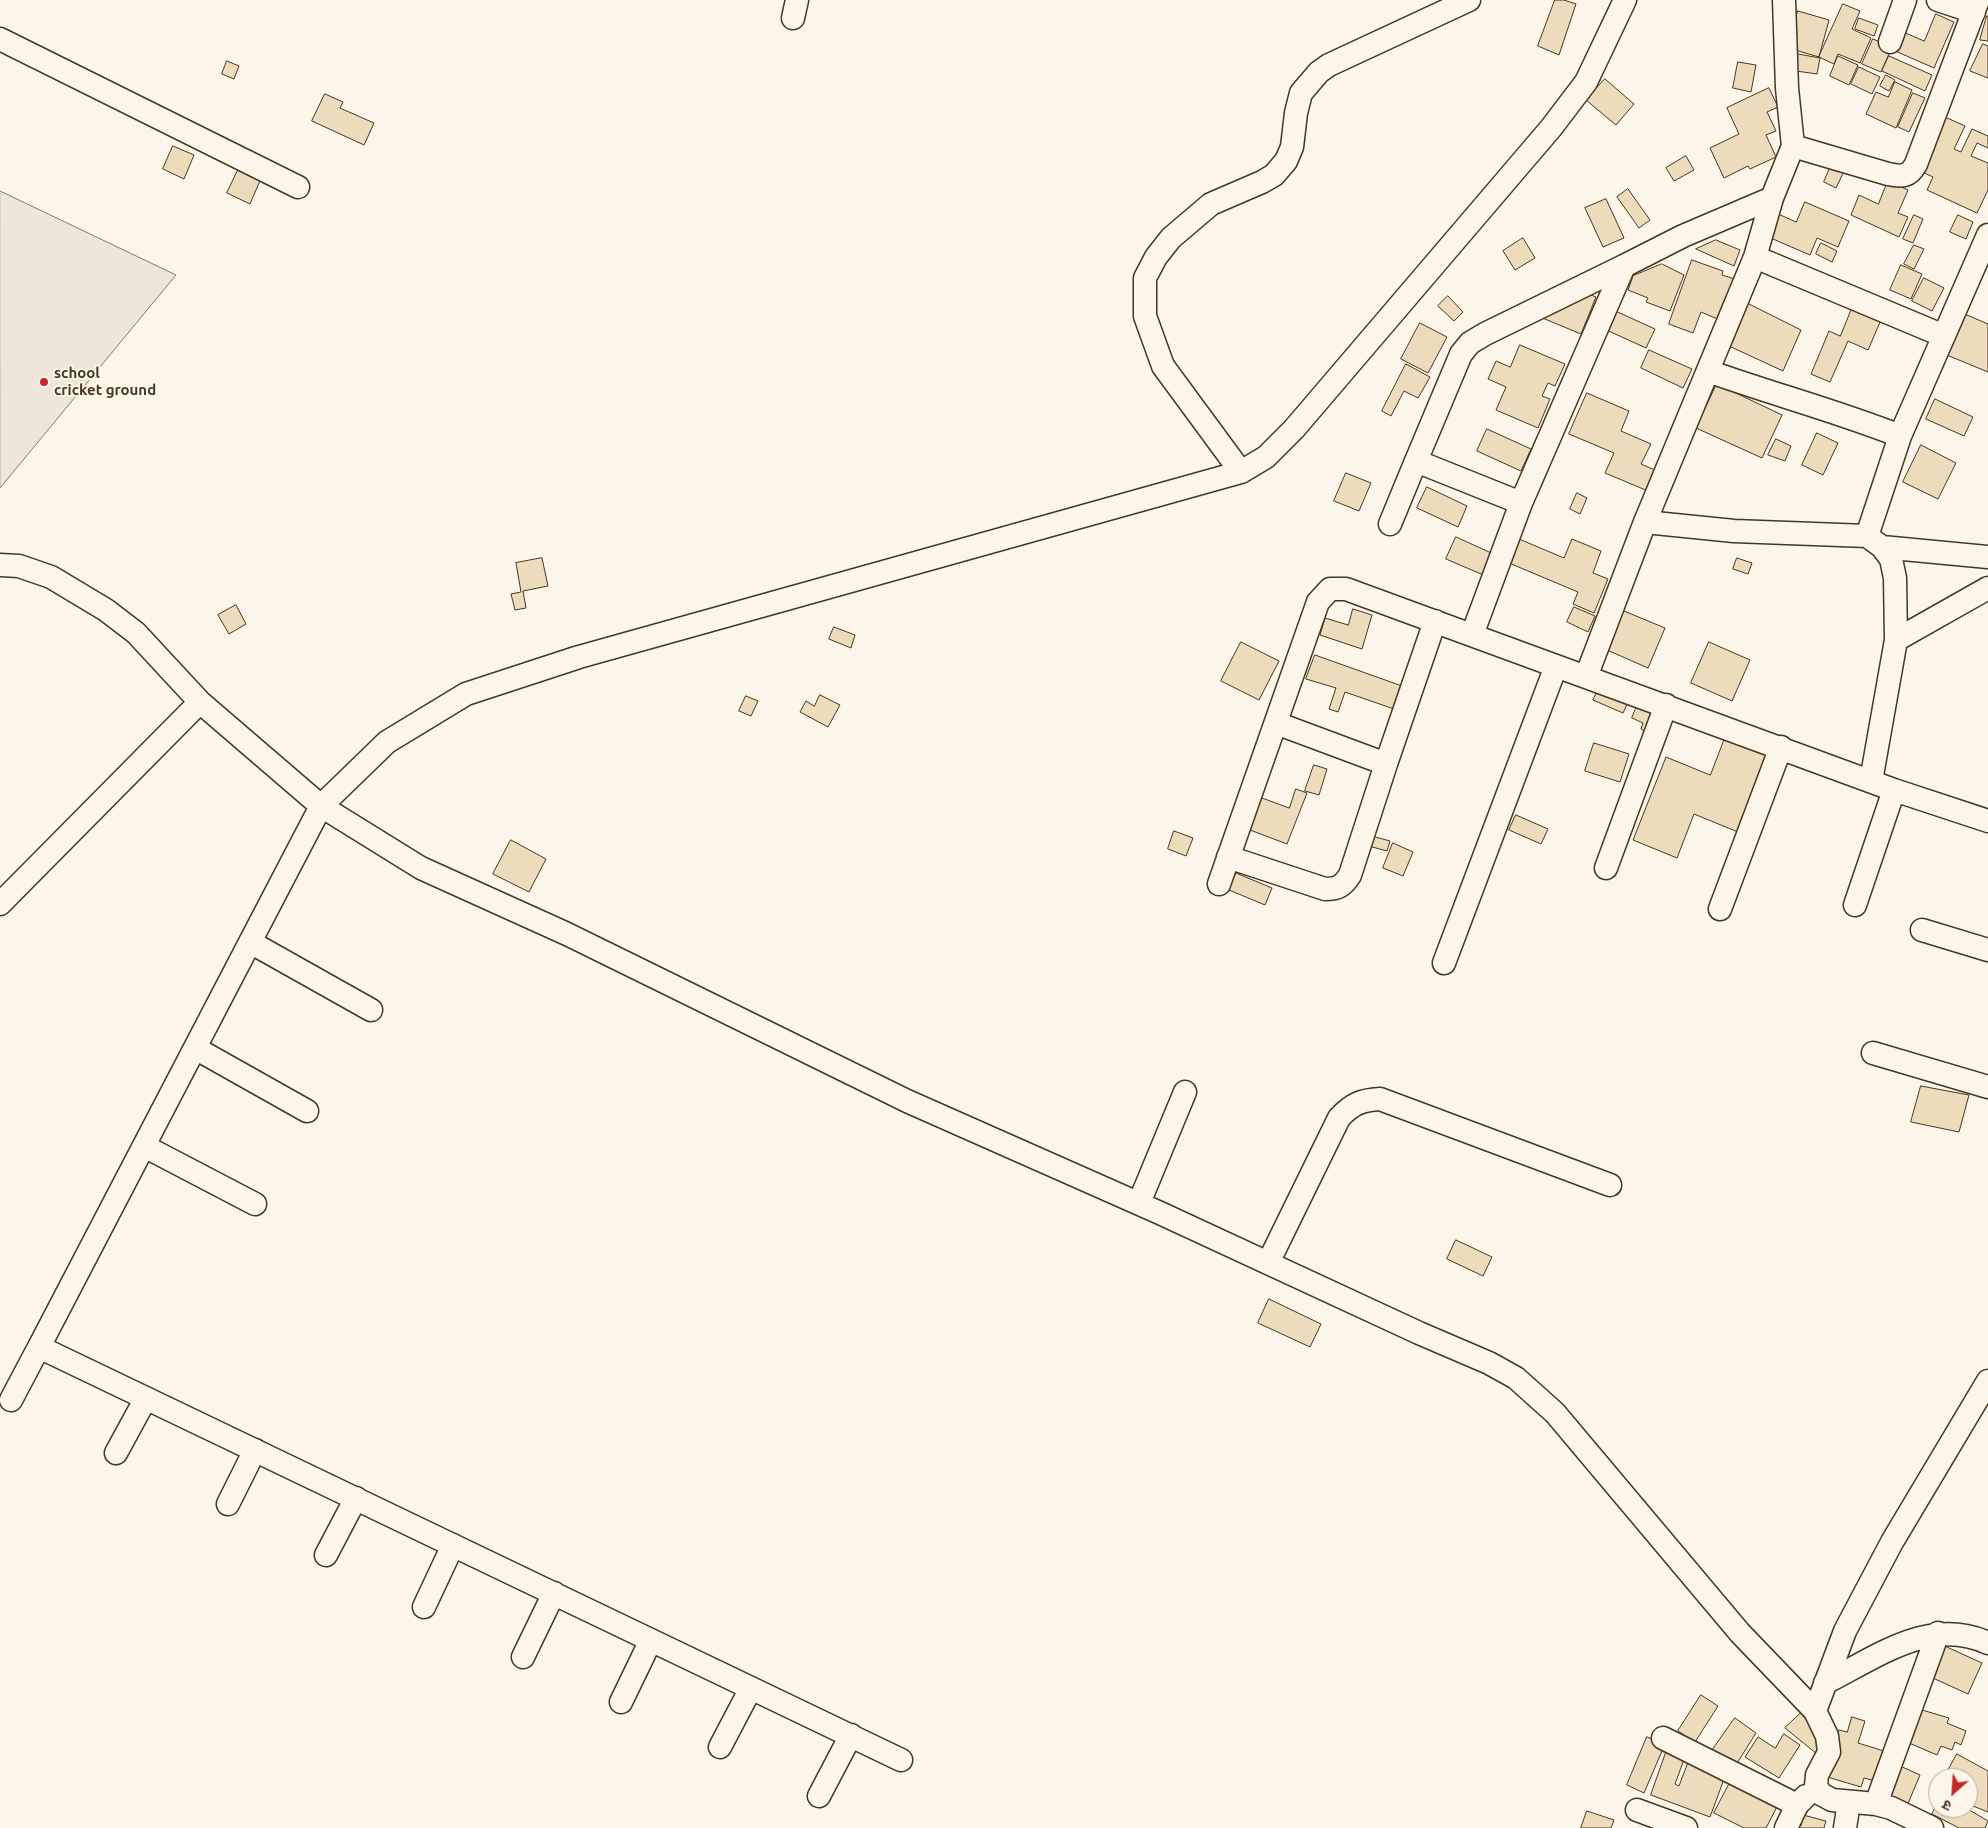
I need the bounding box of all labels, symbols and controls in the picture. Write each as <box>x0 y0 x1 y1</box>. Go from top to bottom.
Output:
place label: school cricket ground <box>54 364 156 399</box>
marker: school cricket ground <box>38 376 50 388</box>
north arrow <box>1928 1768 1978 1818</box>
text: उ <box>1940 1797 1954 1815</box>

